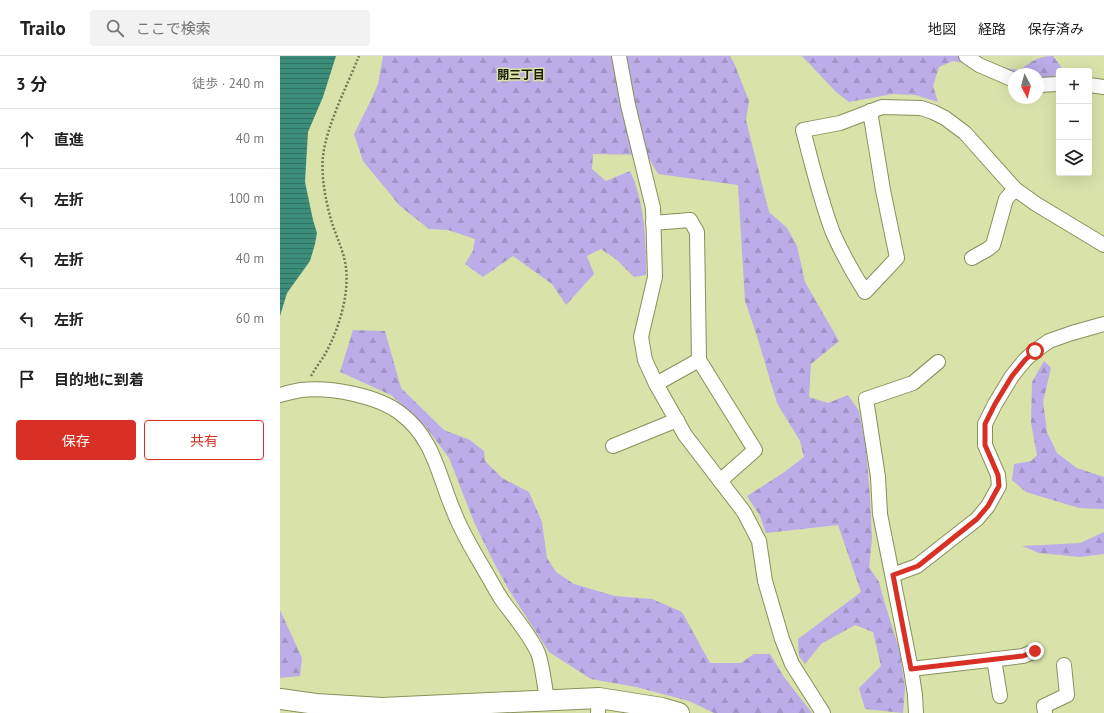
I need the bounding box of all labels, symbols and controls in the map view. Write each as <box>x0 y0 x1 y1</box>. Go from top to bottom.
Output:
search box <box>90 10 370 46</box>
text: Trailo <box>20 16 66 40</box>
icon: search <box>104 17 126 39</box>
text: ここで検索 <box>136 19 211 38</box>
text: 地図 <box>928 20 956 38</box>
text: 経路 <box>978 20 1006 38</box>
text: 保存済み <box>1028 20 1084 38</box>
district label: 開三丁目 <box>497 67 545 82</box>
north arrow <box>1008 68 1044 104</box>
map controls <box>1056 68 1092 176</box>
button: + <box>1056 68 1092 104</box>
text: 3 分 <box>16 73 47 95</box>
text: 徒歩 · 240 m <box>192 75 264 92</box>
button: − <box>1056 104 1092 140</box>
icon: ahead <box>16 128 38 150</box>
text: 直進 <box>54 130 84 149</box>
text: 40 m <box>236 130 264 147</box>
button: layers <box>1056 140 1092 176</box>
icon: left <box>16 188 38 210</box>
text: 左折 <box>54 190 84 209</box>
text: 100 m <box>229 190 264 207</box>
icon: left <box>16 248 38 270</box>
text: 左折 <box>54 250 84 269</box>
text: 40 m <box>236 250 264 267</box>
icon: left <box>16 308 38 330</box>
text: 左折 <box>54 310 84 329</box>
text: 60 m <box>236 310 264 327</box>
route start <box>1026 342 1044 360</box>
icon: arrive <box>16 368 38 390</box>
text: 目的地に到着 <box>54 370 144 389</box>
button: 保存 <box>16 420 136 460</box>
button: 共有 <box>144 420 264 460</box>
route end <box>1026 642 1044 660</box>

